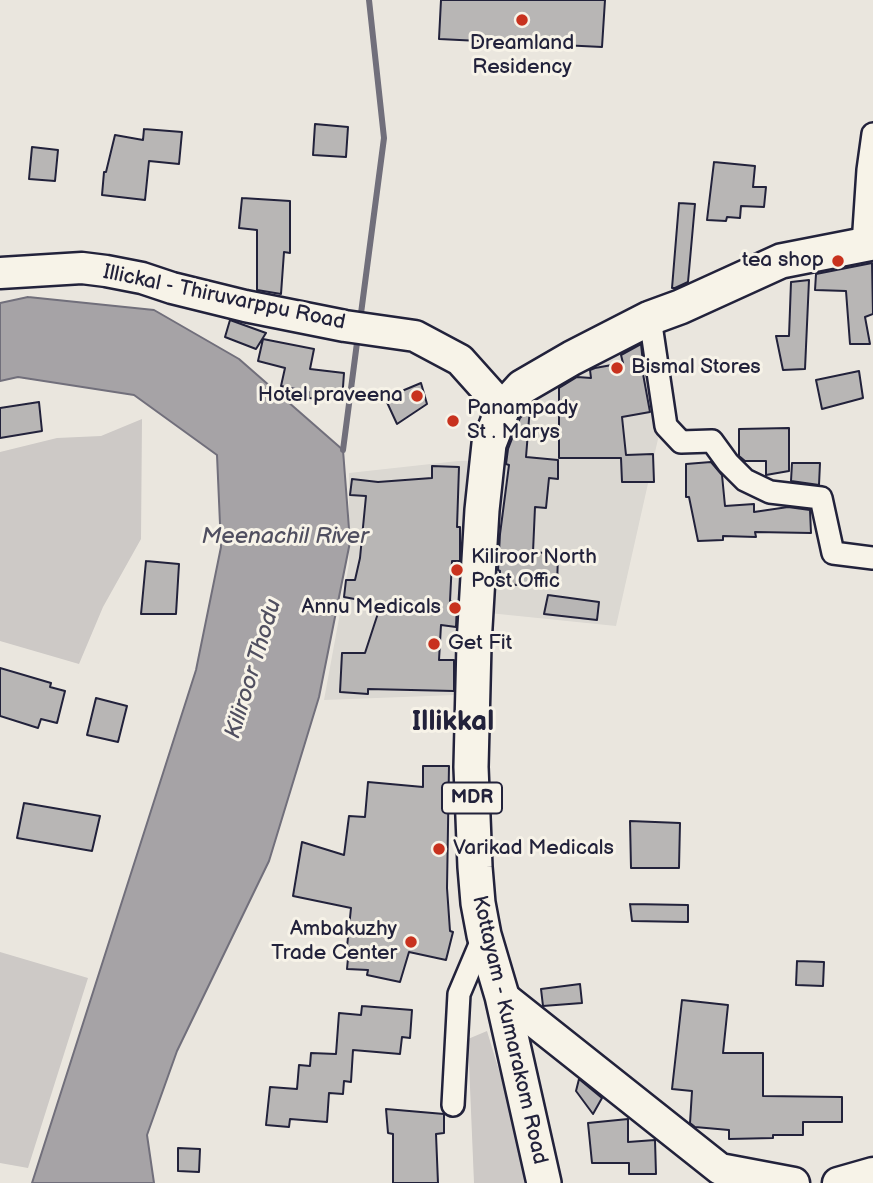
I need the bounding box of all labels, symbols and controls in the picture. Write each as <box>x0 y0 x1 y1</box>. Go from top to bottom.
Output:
marker: Dreamland Residency <box>514 12 530 28</box>
place label: Dreamland Residency <box>470 31 574 81</box>
place label: tea shop <box>742 248 824 274</box>
marker: tea shop <box>830 253 846 269</box>
street label: Illickal - Thiruvarppu Road <box>101 260 347 336</box>
place label: Bismal Stores <box>631 355 761 381</box>
marker: Bismal Stores <box>609 360 625 376</box>
place label: Hotel praveena <box>258 383 403 409</box>
marker: Hotel praveena <box>409 388 425 404</box>
place label: Panampady St . Marys <box>467 396 578 446</box>
marker: Panampady St . Marys <box>445 413 461 429</box>
water label: Meenachil River <box>201 523 369 551</box>
place label: Kiliroor North Post Offic <box>471 545 597 595</box>
marker: Kiliroor North Post Offic <box>449 562 465 578</box>
place label: Annu Medicals <box>302 595 441 621</box>
water label: Kiliroor Thodu <box>220 596 288 742</box>
marker: Annu Medicals <box>447 600 463 616</box>
place label: Get Fit <box>448 631 512 657</box>
marker: Get Fit <box>426 636 442 652</box>
district label: Illikkal <box>412 706 494 740</box>
road number: MDR <box>442 782 502 814</box>
place label: Varikad Medicals <box>453 836 614 862</box>
marker: Varikad Medicals <box>431 841 447 857</box>
street label: Kottayam - Kumarakom Road <box>466 893 552 1167</box>
place label: Ambakuzhy Trade Center <box>271 917 397 967</box>
marker: Ambakuzhy Trade Center <box>403 934 419 950</box>

